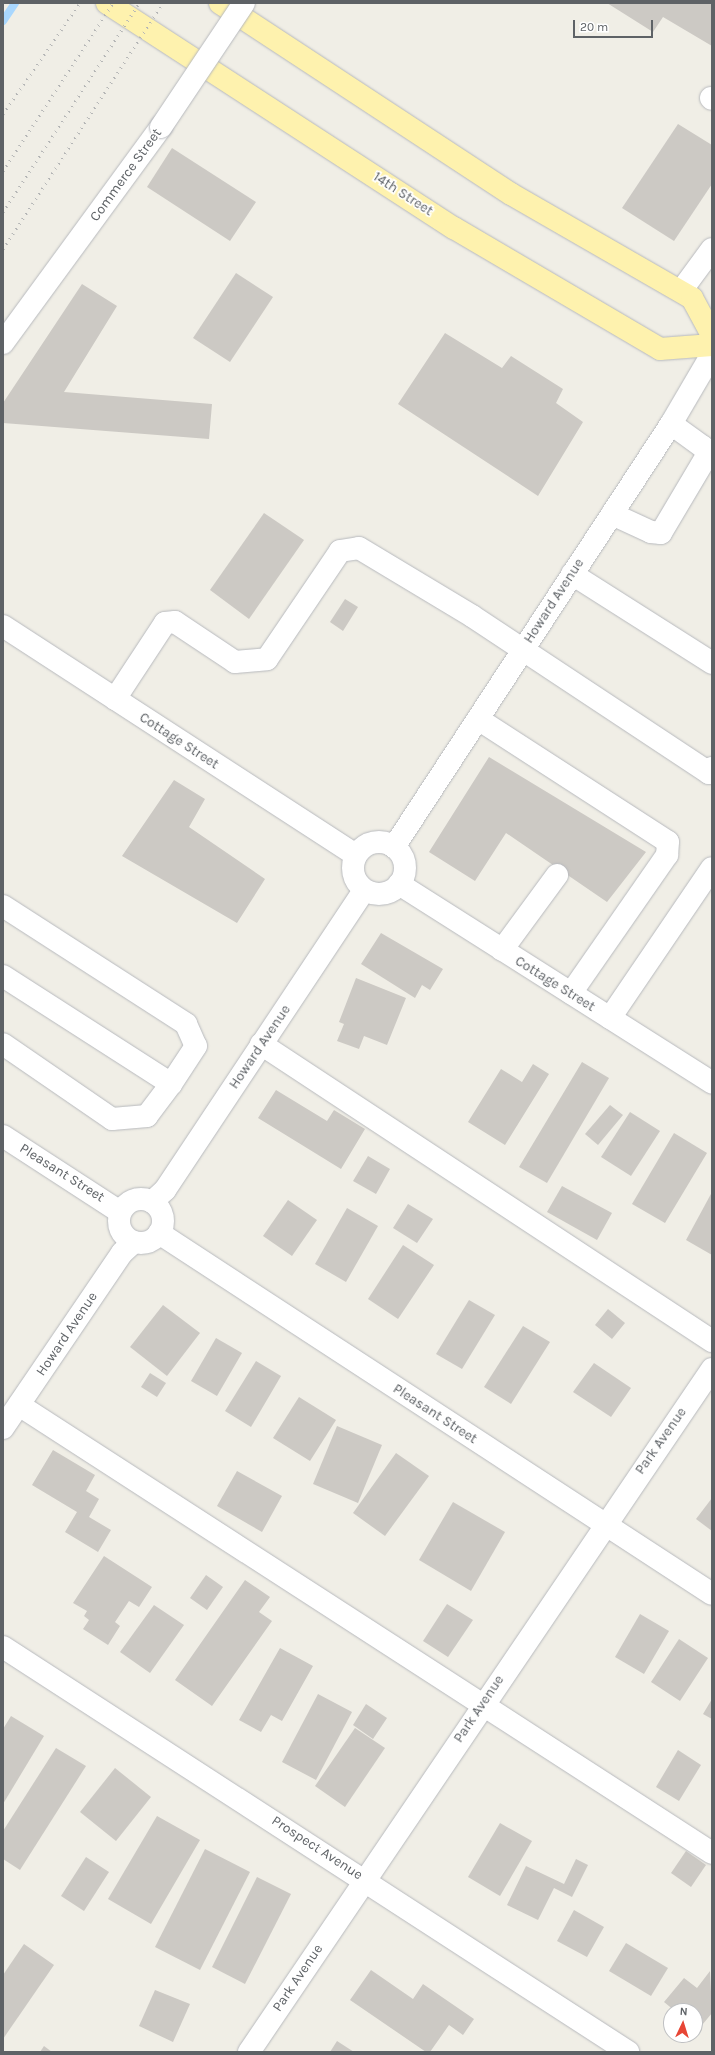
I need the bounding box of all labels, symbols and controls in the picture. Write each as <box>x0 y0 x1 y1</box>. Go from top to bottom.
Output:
scale bar <box>575 12 655 38</box>
text: 20 m <box>580 20 608 34</box>
street label: Commerce Street <box>87 125 165 225</box>
street label: 14th Street <box>370 168 436 220</box>
street label: Howard Avenue <box>520 555 588 647</box>
street label: Cottage Street <box>136 709 222 773</box>
street label: Cottage Street <box>512 953 598 1015</box>
street label: Howard Avenue <box>226 1002 294 1092</box>
street label: Pleasant Street <box>16 1140 108 1206</box>
street label: Howard Avenue <box>33 1289 101 1379</box>
street label: Pleasant Street <box>390 1381 480 1447</box>
street label: Park Avenue <box>632 1404 690 1478</box>
street label: Park Avenue <box>450 1672 508 1746</box>
street label: Prospect Avenue <box>268 1812 366 1884</box>
street label: Park Avenue <box>269 1941 327 2015</box>
north arrow <box>663 2003 703 2043</box>
text: N <box>679 2005 688 2018</box>

